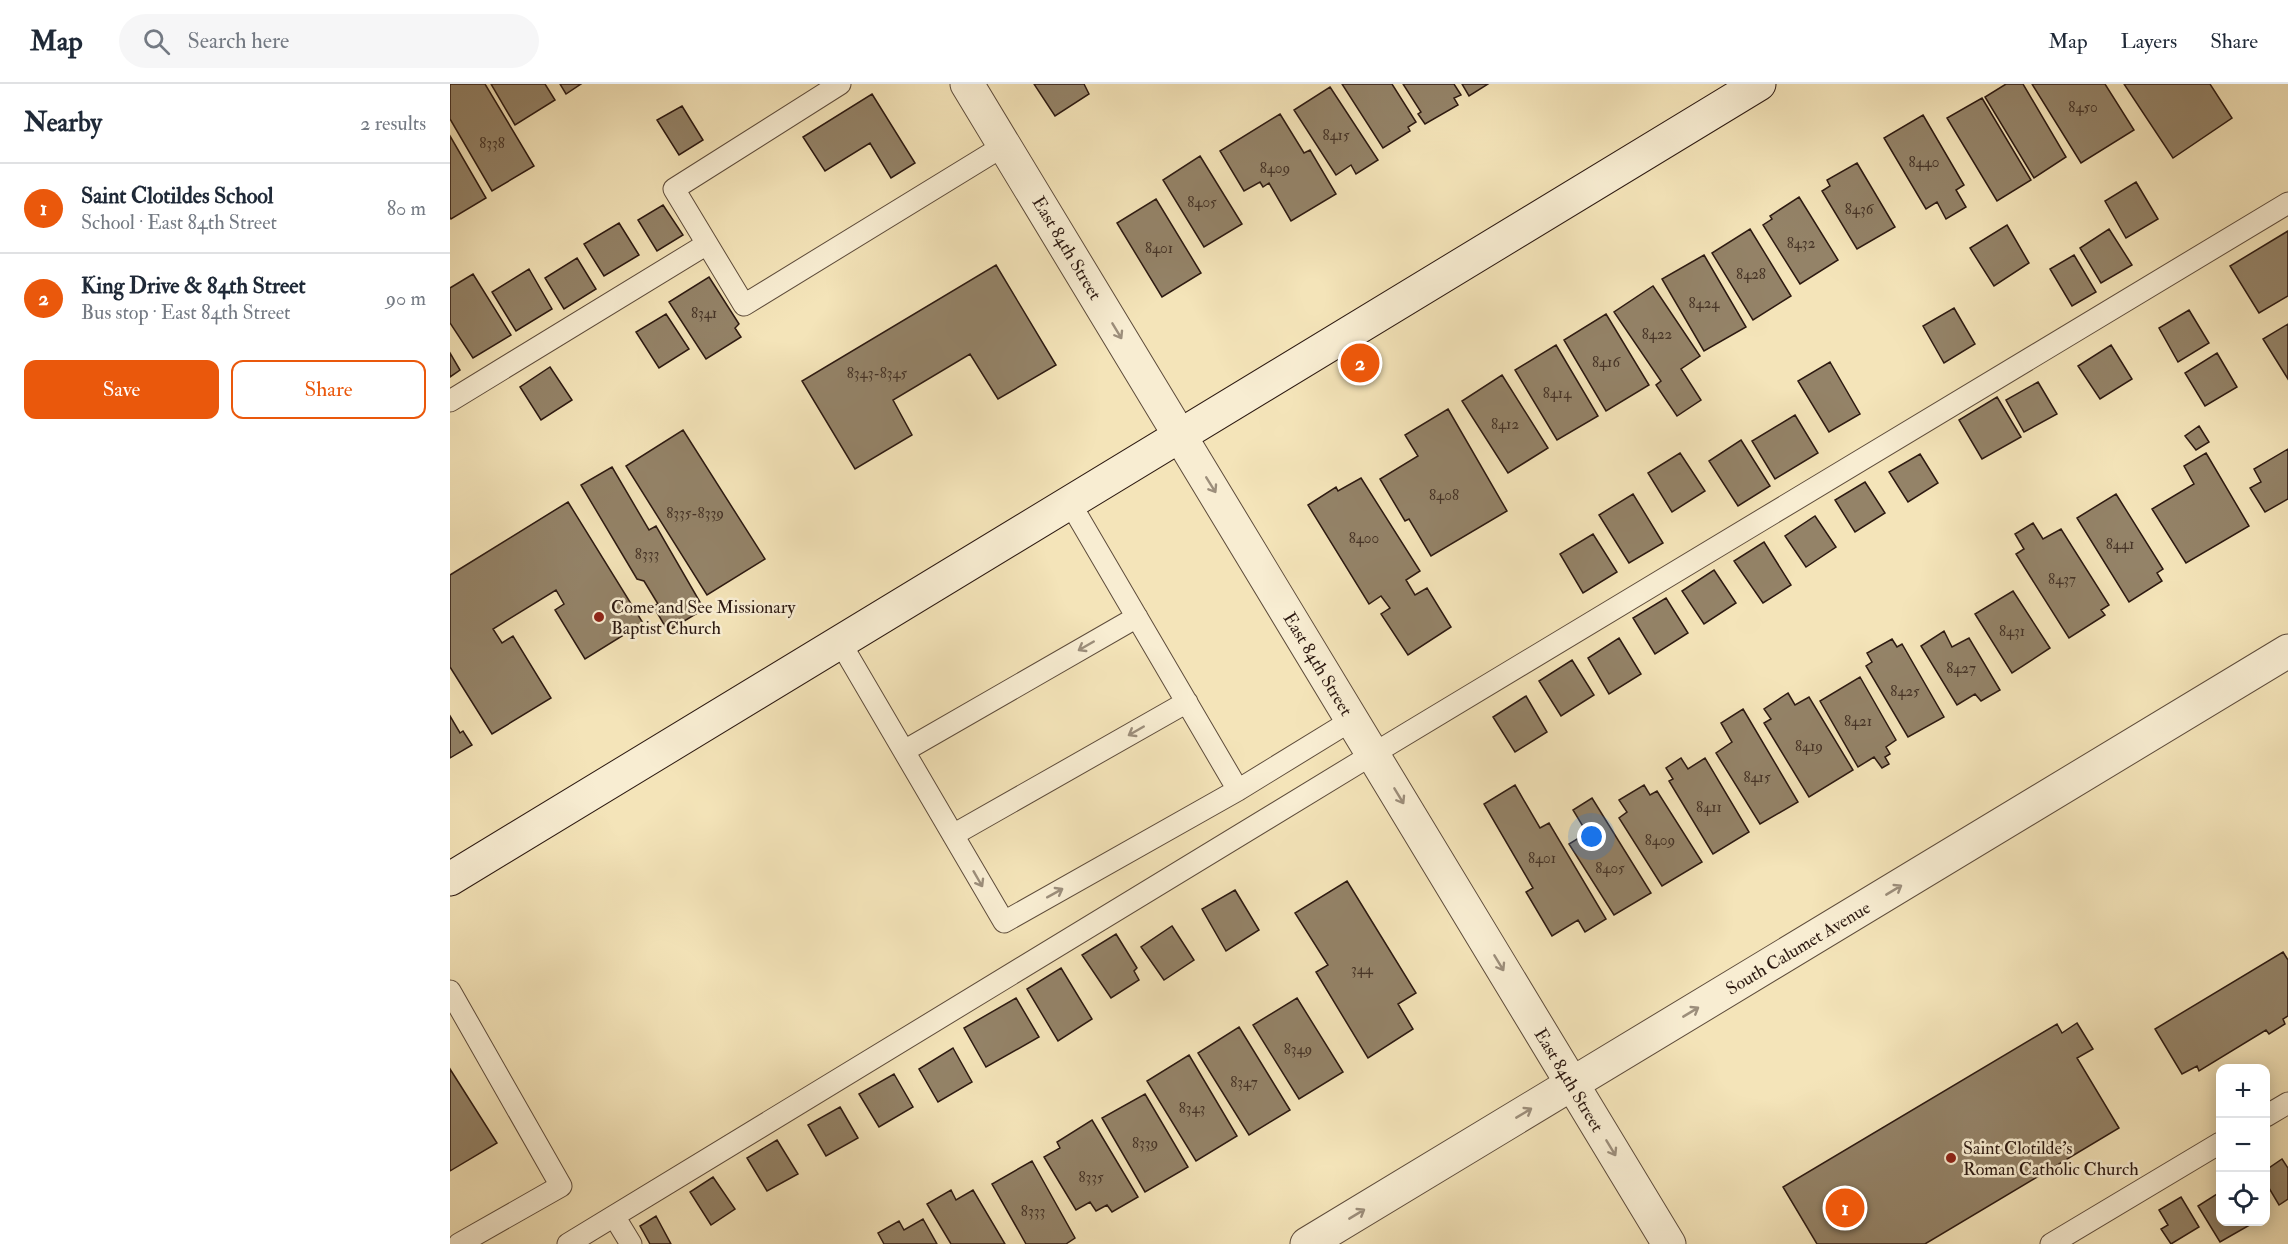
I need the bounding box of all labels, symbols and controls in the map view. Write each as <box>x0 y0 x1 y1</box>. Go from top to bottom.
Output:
search box <box>119 14 539 68</box>
text: Map <box>30 24 83 59</box>
icon: search <box>140 25 173 58</box>
text: Search here <box>188 27 289 55</box>
text: Map <box>2048 28 2088 55</box>
text: Layers <box>2121 28 2177 55</box>
text: Share <box>2210 28 2258 55</box>
house number: 8450 <box>2068 98 2098 117</box>
text: Nearby <box>24 107 102 139</box>
text: 2 results <box>360 111 426 136</box>
house number: 8415 <box>1322 126 1350 145</box>
house number: 8338 <box>479 134 505 153</box>
house number: 8440 <box>1909 153 1939 172</box>
house number: 8409 <box>1260 159 1290 178</box>
text: Saint Clotildes School <box>81 182 273 210</box>
street label: East 84th Street <box>1027 192 1107 304</box>
house number: 8405 <box>1187 193 1217 212</box>
text: 1 <box>40 196 47 221</box>
text: 80 m <box>387 196 426 221</box>
house number: 8436 <box>1845 200 1875 219</box>
text: School · East 84th Street <box>81 210 277 235</box>
house number: 8432 <box>1787 234 1816 253</box>
house number: 8401 <box>1145 239 1173 258</box>
house number: 8428 <box>1736 265 1766 284</box>
text: King Drive & 84th Street <box>81 272 306 300</box>
text: 2 <box>38 286 49 311</box>
text: 90 m <box>386 286 426 311</box>
house number: 8424 <box>1689 294 1720 313</box>
text: Bus stop · East 84th Street <box>81 300 291 325</box>
house number: 8341 <box>691 304 717 323</box>
one-way arrow <box>1112 322 1124 339</box>
house number: 8422 <box>1642 325 1673 344</box>
pin: 2 <box>1340 340 1380 386</box>
house number: 8416 <box>1592 353 1621 372</box>
button: Save <box>24 360 219 419</box>
button: Share <box>231 360 426 419</box>
house number: 8343-8345 <box>847 364 908 383</box>
house number: 8414 <box>1543 384 1572 403</box>
house number: 8412 <box>1491 415 1519 434</box>
one-way arrow <box>1206 476 1218 493</box>
house number: 8408 <box>1429 486 1459 505</box>
house number: 8335-8339 <box>666 504 724 523</box>
house number: 8400 <box>1349 529 1379 548</box>
house number: 8441 <box>2106 535 2134 554</box>
house number: 8333 <box>635 545 659 564</box>
house number: 8437 <box>2048 570 2076 589</box>
place label: Come and See Missionary Baptist Church <box>611 596 796 640</box>
street label: East 84th Street <box>1278 608 1358 720</box>
marker: Come and See Missionary Baptist Church <box>592 610 606 624</box>
house number: 8431 <box>1999 622 2025 641</box>
one-way arrow <box>1078 640 1095 652</box>
house number: 8427 <box>1946 659 1976 678</box>
house number: 8425 <box>1890 682 1920 701</box>
house number: 8421 <box>1844 712 1872 731</box>
one-way arrow <box>1128 725 1145 737</box>
house number: 8419 <box>1795 737 1823 756</box>
house number: 8415 <box>1743 768 1771 787</box>
one-way arrow <box>1393 787 1405 804</box>
house number: 8411 <box>1696 798 1722 817</box>
your location <box>1577 822 1606 851</box>
house number: 8409 <box>1645 831 1675 850</box>
house number: 8401 <box>1528 849 1556 868</box>
house number: 8405 <box>1595 859 1625 878</box>
one-way arrow <box>973 870 985 887</box>
one-way arrow <box>1885 883 1902 895</box>
one-way arrow <box>1045 887 1063 898</box>
street label: South Calumet Avenue <box>1722 896 1875 1001</box>
one-way arrow <box>1494 954 1506 971</box>
house number: 344 <box>1351 960 1374 979</box>
one-way arrow <box>1682 1006 1699 1018</box>
street label: East 84th Street <box>1529 1024 1609 1136</box>
house number: 8349 <box>1284 1040 1312 1059</box>
map controls <box>2216 1064 2270 1226</box>
button: + <box>2216 1064 2270 1118</box>
house number: 8347 <box>1230 1073 1258 1092</box>
house number: 8343 <box>1179 1099 1205 1118</box>
one-way arrow <box>1515 1106 1532 1118</box>
button: − <box>2216 1118 2270 1172</box>
house number: 8339 <box>1132 1134 1158 1153</box>
place label: Saint Clotilde's Roman Catholic Church <box>1963 1137 2139 1181</box>
one-way arrow <box>1605 1139 1617 1156</box>
marker: Saint Clotilde's Roman Catholic Church <box>1944 1151 1958 1165</box>
house number: 8335 <box>1078 1168 1104 1187</box>
button: locate <box>2216 1172 2270 1226</box>
pin: 1 <box>1826 1186 1864 1230</box>
house number: 8333 <box>1021 1202 1045 1221</box>
one-way arrow <box>1348 1207 1365 1219</box>

